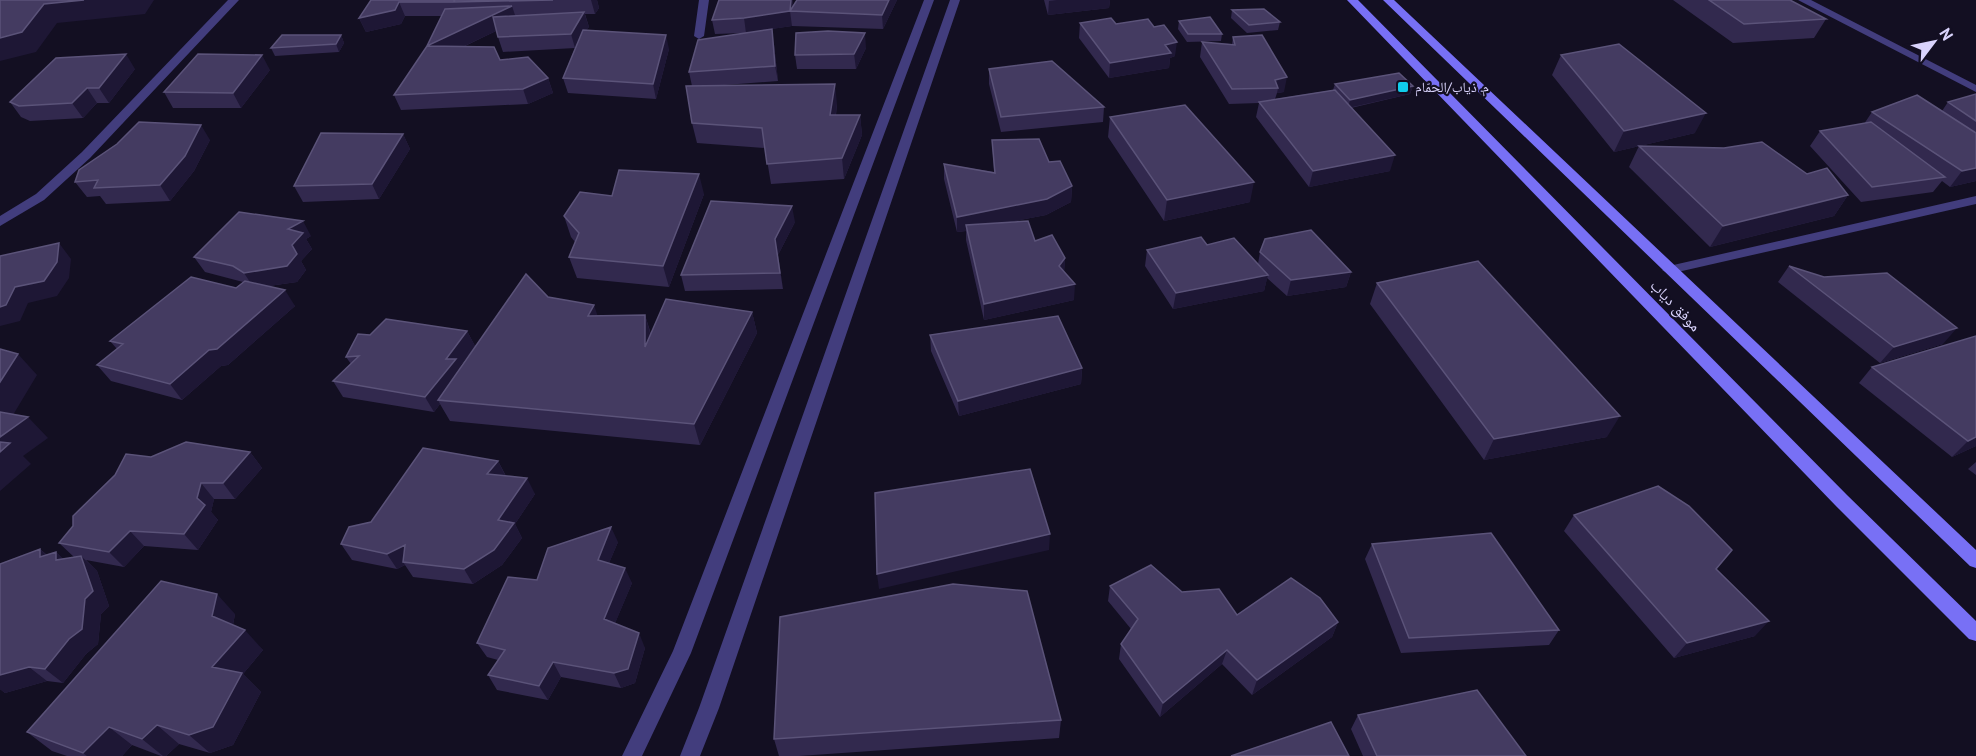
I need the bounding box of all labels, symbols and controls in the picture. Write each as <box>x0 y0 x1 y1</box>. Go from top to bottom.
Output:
north arrow <box>1904 12 1964 72</box>
text: N <box>1935 24 1958 44</box>
place label: م. ذياب/الحمّام <box>1415 78 1489 97</box>
marker: م. ذياب/الحمّام <box>1396 80 1410 94</box>
street label: موفق دياب <box>1646 275 1706 336</box>

